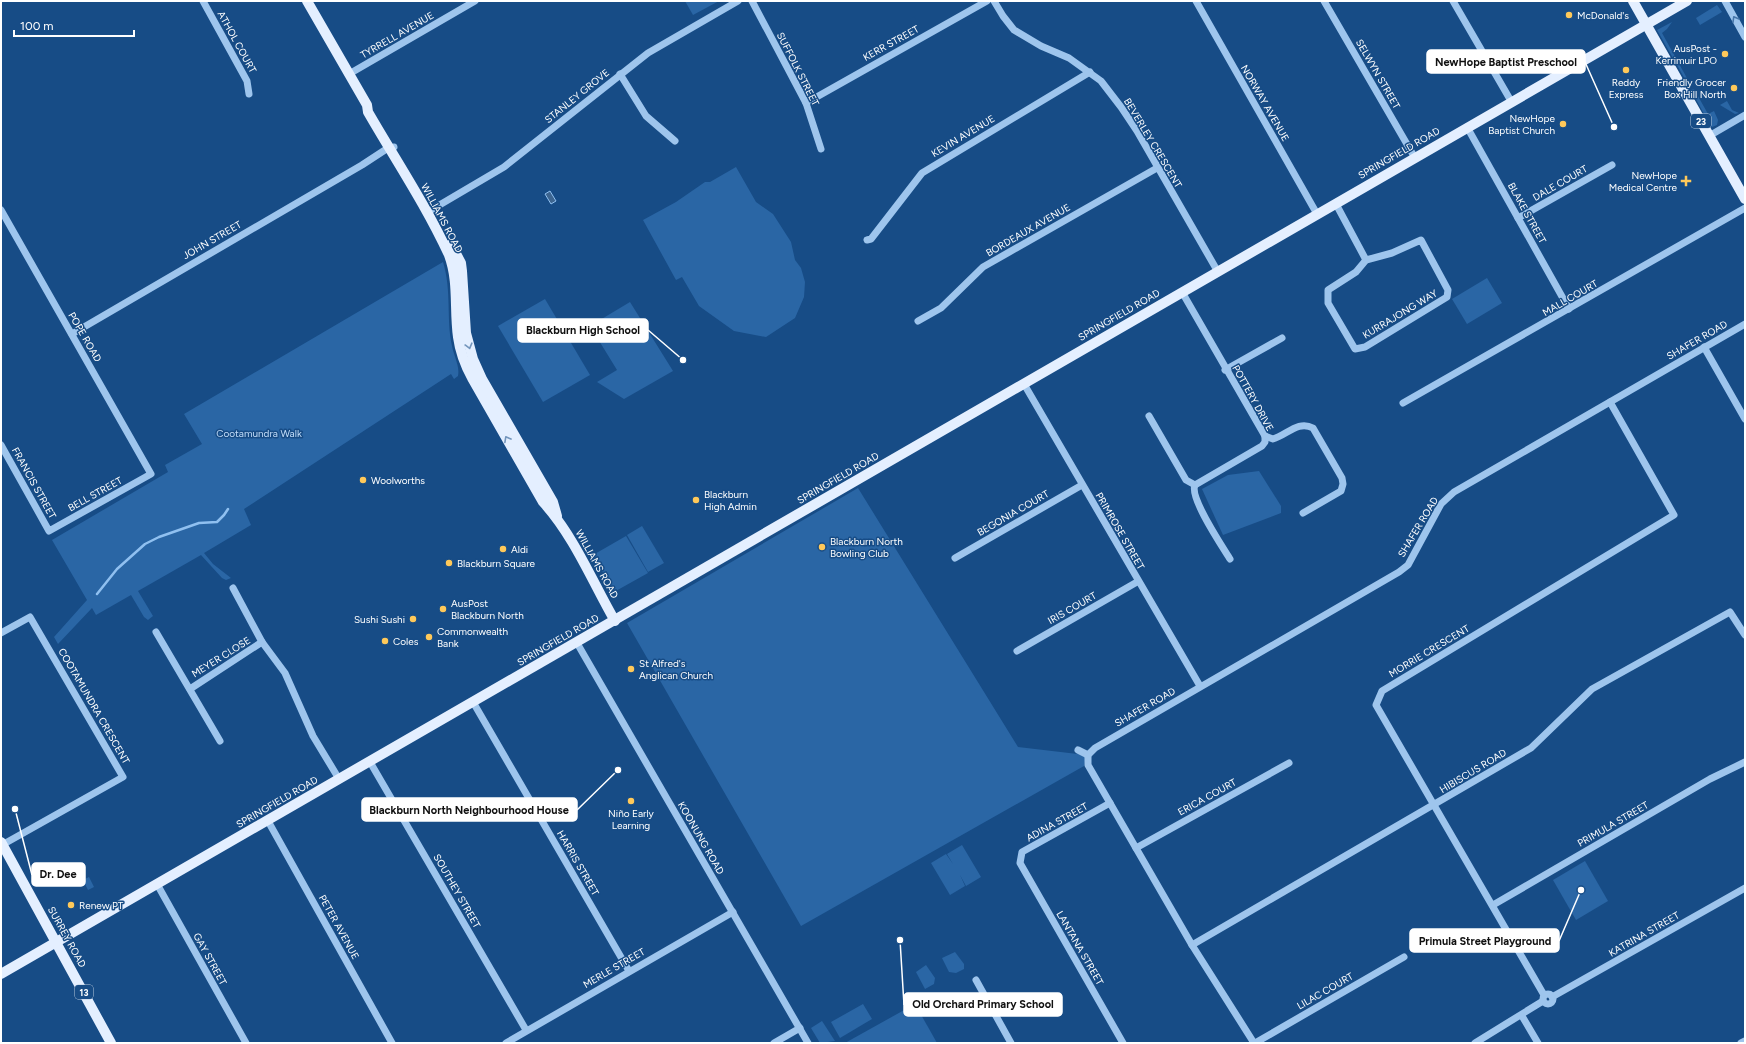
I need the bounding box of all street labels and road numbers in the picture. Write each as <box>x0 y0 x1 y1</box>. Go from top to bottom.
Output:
street label: ATHOL COURT <box>215 9 260 76</box>
street label: TYRRELL AVENUE <box>358 9 436 61</box>
street label: KERR STREET <box>861 22 922 64</box>
street label: SUFFOLK STREET <box>774 30 822 108</box>
street label: SELWYN STREET <box>1353 37 1403 112</box>
street label: NORWAY AVENUE <box>1238 62 1292 144</box>
street label: STANLEY GROVE <box>542 66 612 126</box>
street label: BEVERLEY CRESCENT <box>1121 96 1185 191</box>
street label: KEVIN AVENUE <box>929 112 997 160</box>
road number: 23 <box>1691 114 1711 128</box>
street label: SPRINGFIELD ROAD <box>1356 124 1442 182</box>
street label: DALE COURT <box>1530 162 1590 204</box>
street label: BLAKE STREET <box>1505 180 1549 246</box>
street label: WILLIAMS ROAD <box>418 181 466 255</box>
street label: BORDEAUX AVENUE <box>983 201 1073 259</box>
street label: JOHN STREET <box>180 218 244 262</box>
street label: MALL COURT <box>1540 277 1600 319</box>
street label: SPRINGFIELD ROAD <box>1076 286 1162 344</box>
street label: KURRAJONG WAY <box>1360 286 1440 342</box>
street label: POPE ROAD <box>66 310 105 364</box>
street label: SHAFER ROAD <box>1664 317 1730 363</box>
street label: POTTERY DRIVE <box>1229 363 1277 434</box>
street label: FRANCIS STREET <box>9 445 59 522</box>
street label: SPRINGFIELD ROAD <box>795 449 881 507</box>
street label: BELL STREET <box>66 473 125 514</box>
street label: BEGONIA COURT <box>975 487 1052 539</box>
street label: PRIMROSE STREET <box>1093 490 1148 572</box>
street label: SHAFER ROAD <box>1395 494 1441 560</box>
street label: WILLIAMS ROAD <box>573 527 621 601</box>
street label: IRIS COURT <box>1045 589 1099 627</box>
street label: SPRINGFIELD ROAD <box>515 611 601 669</box>
street label: MORRIE CRESCENT <box>1386 622 1472 680</box>
street label: MEYER CLOSE <box>189 634 253 680</box>
street label: COOTAMUNDRA CRESCENT <box>55 646 133 767</box>
street label: SHAFER ROAD <box>1112 684 1178 730</box>
street label: HIBISCUS ROAD <box>1437 746 1509 796</box>
street label: SPRINGFIELD ROAD <box>234 773 320 831</box>
street label: ERICA COURT <box>1175 775 1239 818</box>
street label: PRIMULA STREET <box>1575 798 1651 850</box>
street label: KOONUNG ROAD <box>675 799 727 877</box>
street label: ADINA STREET <box>1024 799 1091 844</box>
street label: HARRIS STREET <box>554 828 602 898</box>
street label: SOUTHEY STREET <box>430 852 484 931</box>
street label: PETER AVENUE <box>316 892 362 962</box>
street label: SURREY ROAD <box>45 904 89 970</box>
street label: KATRINA STREET <box>1606 908 1682 960</box>
street label: LANTANA STREET <box>1053 909 1107 988</box>
street label: GAY STREET <box>190 930 230 988</box>
street label: MERLE STREET <box>581 945 648 991</box>
street label: LILAC COURT <box>1294 969 1356 1012</box>
road number: 13 <box>75 985 93 999</box>

